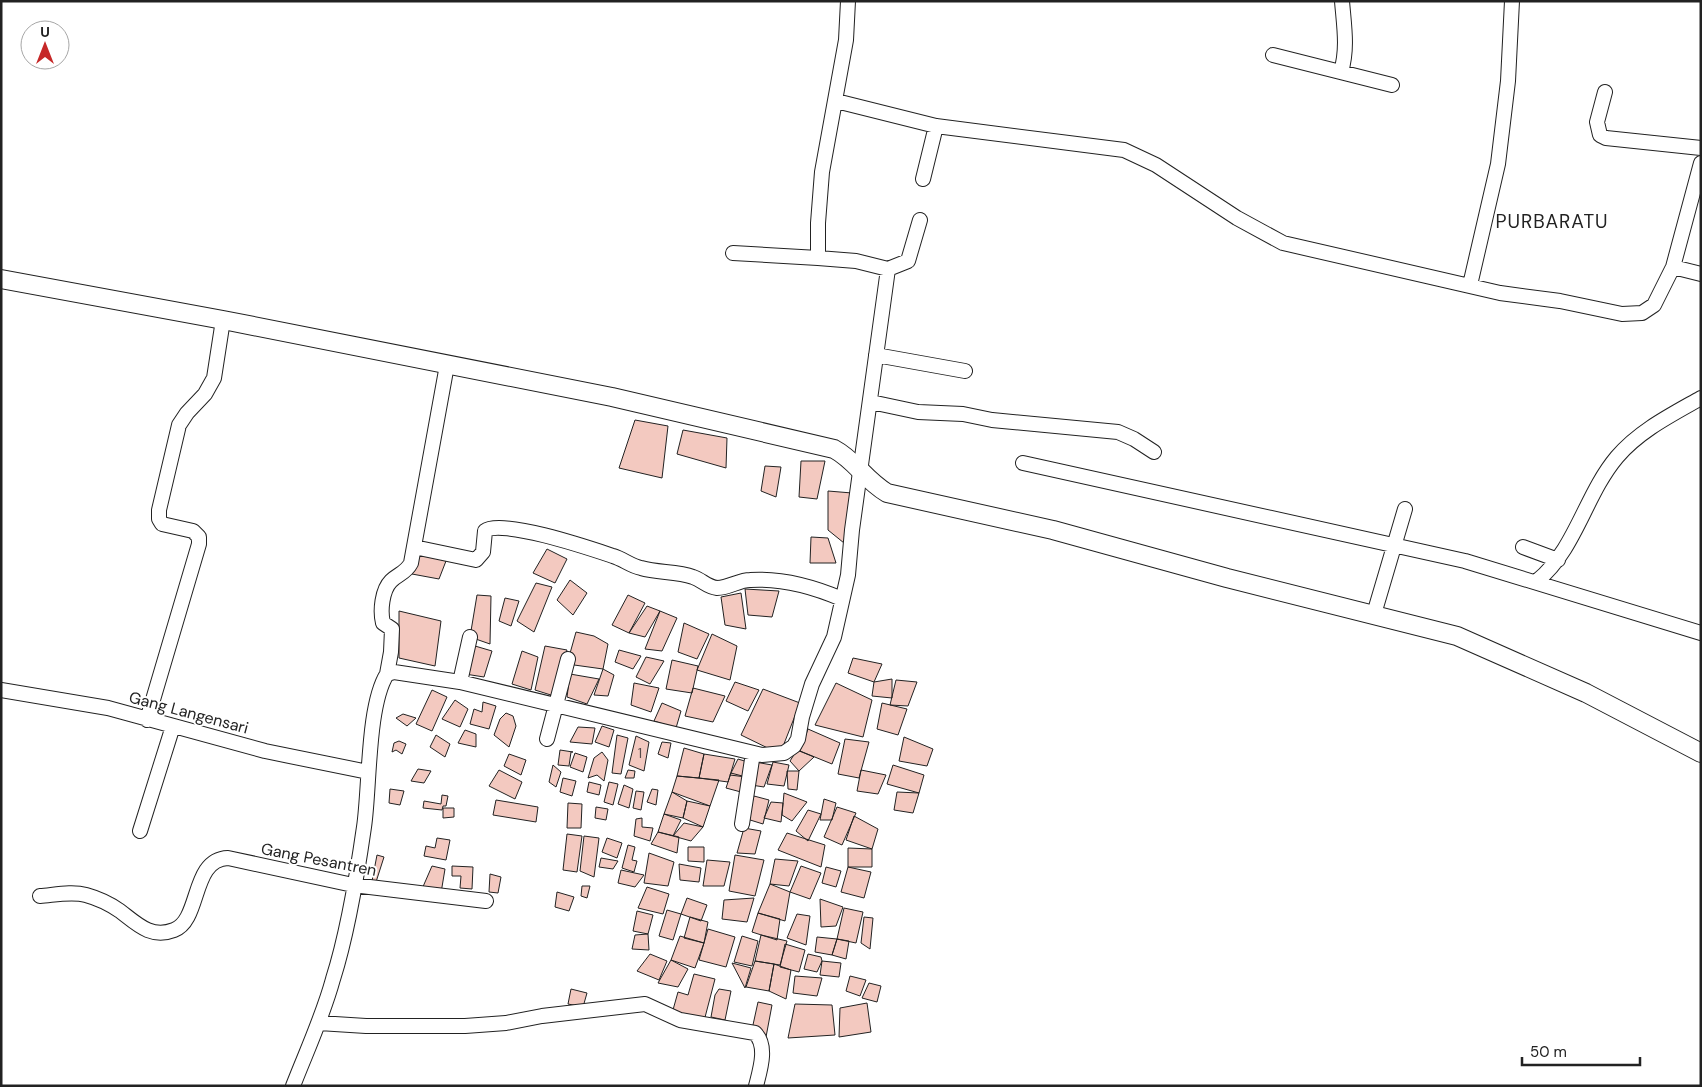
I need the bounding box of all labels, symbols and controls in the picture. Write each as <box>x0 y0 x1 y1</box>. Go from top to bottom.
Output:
north arrow <box>20 20 70 70</box>
text: U <box>40 23 50 41</box>
district label: PURBARATU <box>1495 209 1609 234</box>
street label: Gang Langensari <box>127 686 251 739</box>
house number: 1 <box>638 744 642 762</box>
street label: Gang Pesantren <box>259 838 378 881</box>
scale bar <box>1522 1034 1640 1066</box>
text: 50 m <box>1530 1042 1567 1062</box>

